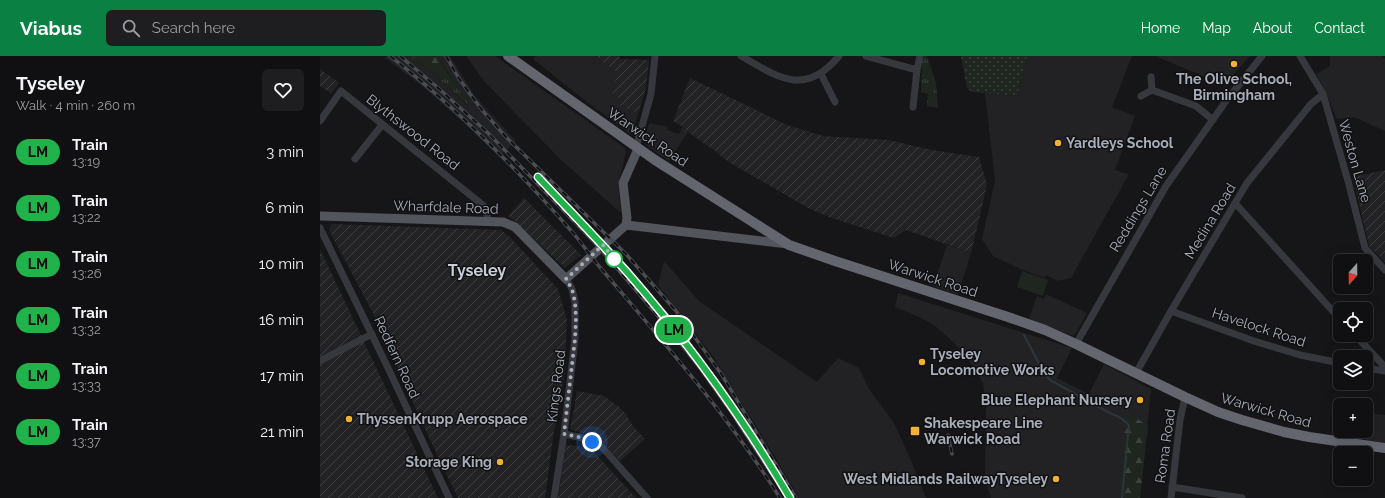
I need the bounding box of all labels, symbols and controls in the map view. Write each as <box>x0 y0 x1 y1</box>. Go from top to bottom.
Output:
search box <box>106 10 386 46</box>
text: Viabus <box>20 17 82 39</box>
icon: search <box>120 17 142 39</box>
text: Search here <box>152 19 235 37</box>
text: Home <box>1141 20 1180 36</box>
text: Map <box>1202 20 1231 36</box>
text: About <box>1253 20 1292 36</box>
text: Contact <box>1314 20 1365 36</box>
marker: The Olive School, Birmingham <box>1229 59 1239 69</box>
button: heart <box>262 69 304 111</box>
place label: The Olive School, Birmingham <box>1176 71 1292 103</box>
text: Tyseley <box>16 72 85 94</box>
street label: Blythswood Road <box>363 91 463 173</box>
text: Walk · 4 min · 260 m <box>16 98 135 113</box>
street label: Warwick Road <box>605 104 691 170</box>
street label: Weston Lane <box>1336 118 1374 204</box>
place label: Yardleys School <box>1066 135 1174 151</box>
text: Train <box>72 136 108 154</box>
marker: Yardleys School <box>1053 138 1063 148</box>
text: 3 min <box>266 143 304 161</box>
text: LM <box>28 144 48 160</box>
text: 13:19 <box>72 154 100 169</box>
street label: Reddings Lane <box>1106 163 1170 255</box>
street label: Medina Road <box>1181 180 1239 262</box>
text: Train <box>72 192 108 210</box>
street label: Wharfdale Road <box>393 197 499 217</box>
text: 6 min <box>265 199 304 217</box>
text: LM <box>28 200 48 216</box>
text: 13:22 <box>72 210 101 225</box>
text: Train <box>72 248 108 266</box>
unlabelled marker <box>605 250 623 268</box>
north arrow <box>1333 254 1373 294</box>
map controls <box>1333 254 1373 486</box>
text: 10 min <box>259 255 304 273</box>
text: LM <box>28 256 48 272</box>
street label: Warwick Road <box>886 256 980 300</box>
district label: Tyseley <box>448 261 506 280</box>
text: 13:26 <box>72 266 102 281</box>
button: locate <box>1333 302 1373 342</box>
text: Train <box>72 304 108 322</box>
street label: Havelock Road <box>1210 304 1308 350</box>
text: 16 min <box>259 311 304 329</box>
text: LM <box>28 312 48 328</box>
street label: Redfern Road <box>371 313 423 401</box>
line badge: LM <box>656 317 692 343</box>
text: 13:32 <box>72 322 101 337</box>
text: LM <box>664 322 684 338</box>
place label: Tyseley Locomotive Works <box>930 346 1054 378</box>
street label: Kings Road <box>544 349 568 423</box>
button: layers <box>1333 350 1373 390</box>
marker: Tyseley Locomotive Works <box>917 357 927 367</box>
text: Train <box>72 360 108 378</box>
text: 17 min <box>260 367 304 385</box>
text: LM <box>28 368 48 384</box>
text: 13:33 <box>72 378 101 393</box>
street label: Warwick Road <box>1219 389 1313 431</box>
place label: Blue Elephant Nursery <box>981 392 1132 408</box>
marker: Blue Elephant Nursery <box>1135 395 1145 405</box>
button: + <box>1333 398 1373 438</box>
street label: Roma Road <box>1152 408 1178 484</box>
place label: ThyssenKrupp Aerospace <box>357 411 528 427</box>
marker: ThyssenKrupp Aerospace <box>344 414 354 424</box>
place label: Shakespeare Line Warwick Road <box>924 415 1043 447</box>
text: Train <box>72 416 108 434</box>
text: 21 min <box>260 423 304 441</box>
text: LM <box>28 424 48 440</box>
marker: Shakespeare Line Warwick Road <box>909 425 921 437</box>
your location <box>582 432 602 452</box>
text: 13:37 <box>72 434 101 449</box>
button: − <box>1333 446 1373 486</box>
place label: Storage King <box>406 454 492 470</box>
marker: Storage King <box>495 457 505 467</box>
place label: West Midlands RailwayTyseley <box>843 471 1048 487</box>
marker: West Midlands RailwayTyseley <box>1051 474 1061 484</box>

